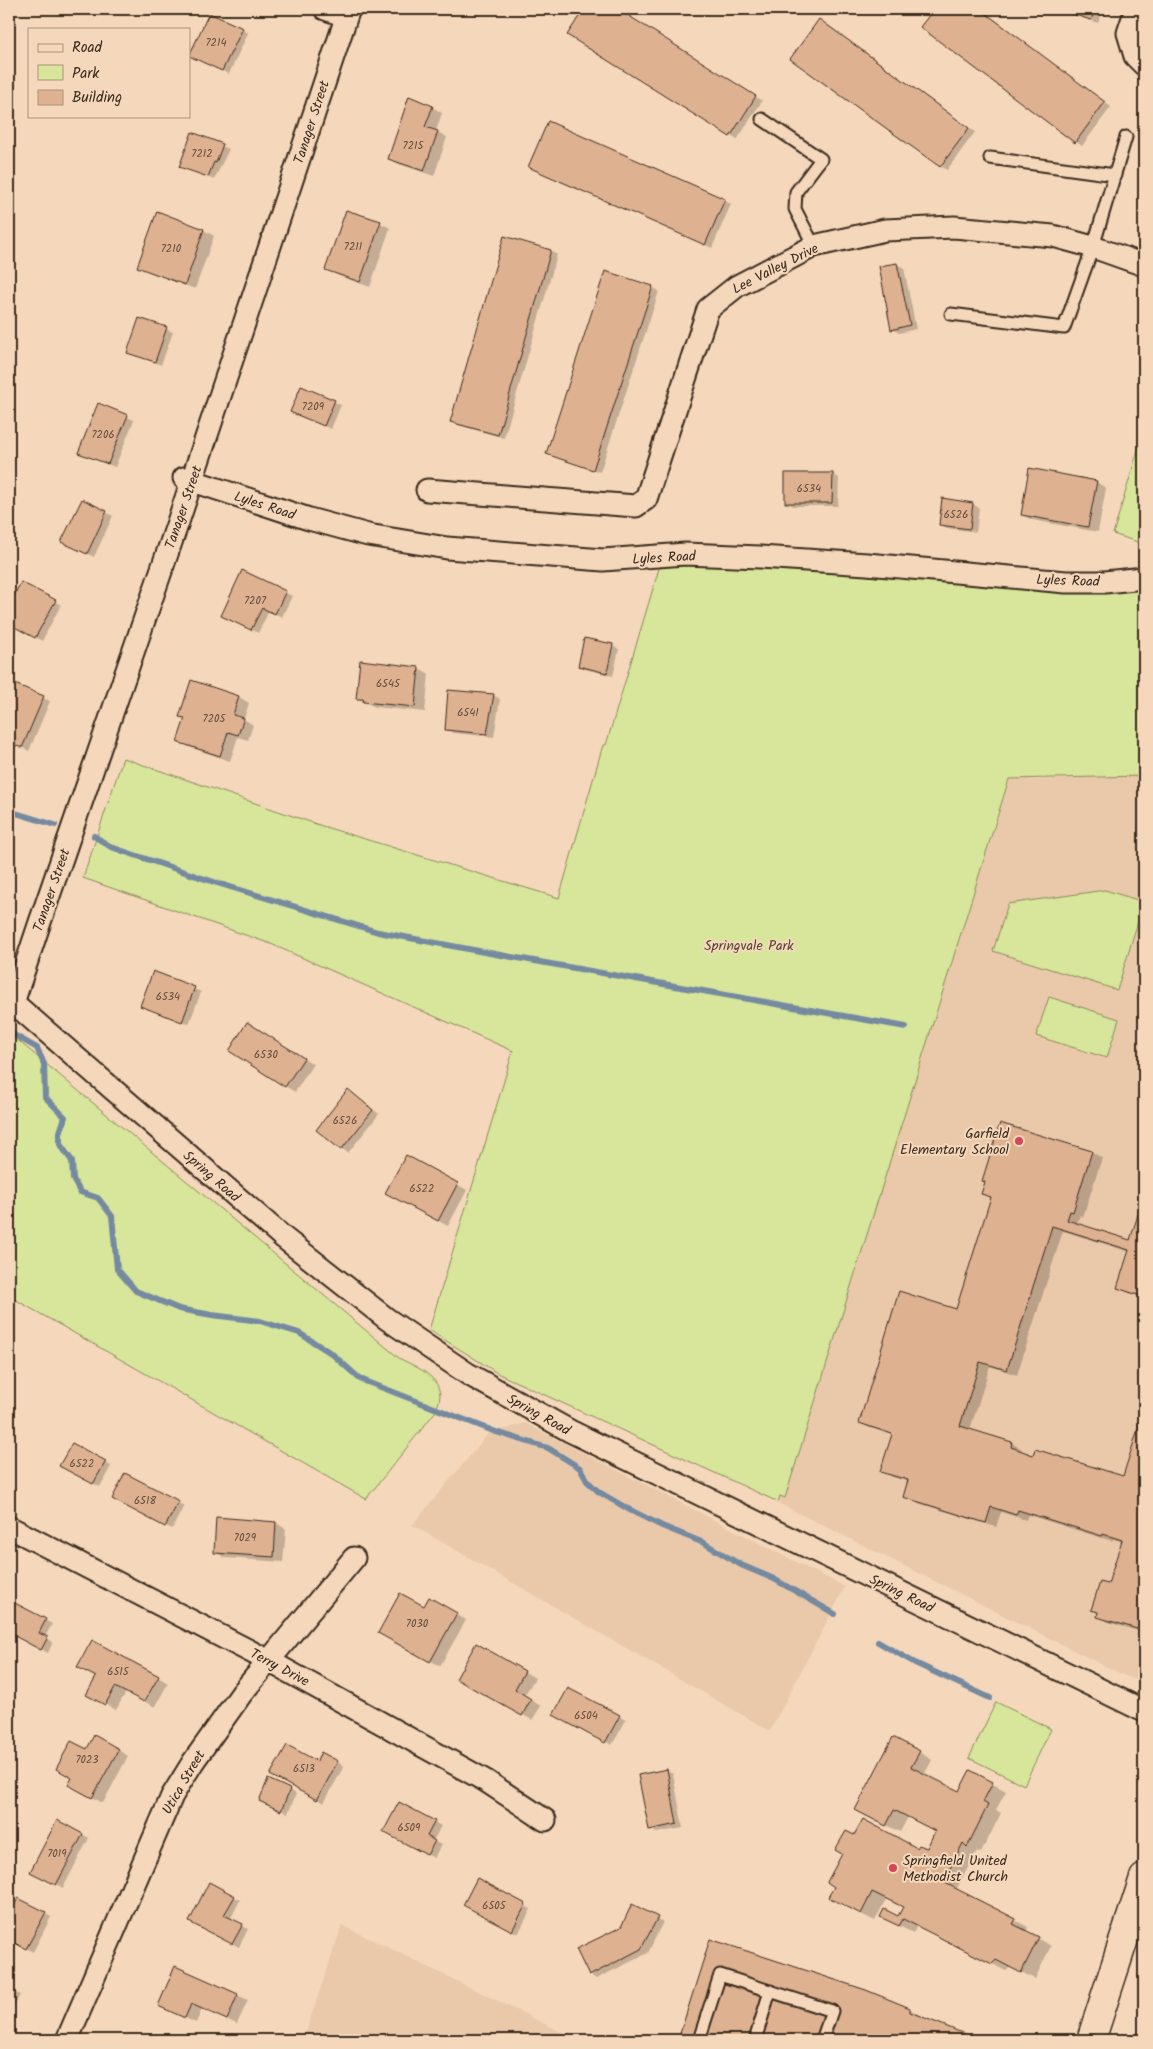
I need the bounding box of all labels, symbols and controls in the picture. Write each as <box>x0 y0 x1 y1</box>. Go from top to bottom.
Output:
legend <box>28 28 190 118</box>
house number: 7214 <box>206 34 226 52</box>
text: Road <box>72 36 103 60</box>
text: Park <box>72 62 100 86</box>
street label: Tanager Street <box>288 77 336 167</box>
text: Building <box>72 86 122 110</box>
house number: 7215 <box>403 137 425 155</box>
house number: 7212 <box>191 145 213 163</box>
street label: Lee Valley Drive <box>728 237 823 300</box>
house number: 7211 <box>344 238 362 256</box>
house number: 7210 <box>161 240 182 258</box>
house number: 7209 <box>302 398 325 416</box>
house number: 7206 <box>91 426 115 444</box>
street label: Tanager Street <box>159 462 209 552</box>
house number: 6534 <box>797 480 821 498</box>
street label: Lyles Road <box>231 486 299 527</box>
house number: 6526 <box>944 506 968 524</box>
street label: Lyles Road <box>632 545 697 571</box>
street label: Lyles Road <box>1036 569 1101 593</box>
house number: 7207 <box>244 592 267 610</box>
house number: 6545 <box>376 675 401 693</box>
house number: 6541 <box>457 704 479 722</box>
house number: 7205 <box>203 710 227 728</box>
street label: Tanager Street <box>27 845 77 935</box>
park label: Springvale Park <box>704 935 794 957</box>
house number: 6534 <box>156 988 180 1006</box>
house number: 6530 <box>254 1046 278 1064</box>
house number: 6526 <box>333 1112 357 1130</box>
place label: Garfield Elementary School <box>900 1123 1010 1161</box>
marker: Garfield Elementary School <box>1013 1135 1025 1147</box>
street label: Spring Road <box>178 1146 246 1209</box>
house number: 6522 <box>410 1180 434 1198</box>
street label: Spring Road <box>503 1388 575 1442</box>
house number: 6522 <box>70 1455 94 1473</box>
house number: 6518 <box>134 1492 156 1510</box>
house number: 7029 <box>234 1529 257 1547</box>
street label: Spring Road <box>865 1569 939 1620</box>
house number: 7030 <box>406 1615 429 1633</box>
street label: Terry Drive <box>246 1643 314 1693</box>
house number: 6515 <box>107 1663 130 1681</box>
house number: 6504 <box>574 1707 598 1725</box>
street label: Utica Street <box>157 1746 211 1819</box>
house number: 7023 <box>75 1751 99 1769</box>
house number: 6513 <box>293 1760 315 1778</box>
house number: 6509 <box>398 1819 421 1837</box>
house number: 7019 <box>47 1845 67 1863</box>
place label: Springfield United Methodist Church <box>903 1850 1008 1888</box>
marker: Springfield United Methodist Church <box>887 1862 899 1874</box>
house number: 6505 <box>482 1897 507 1915</box>

